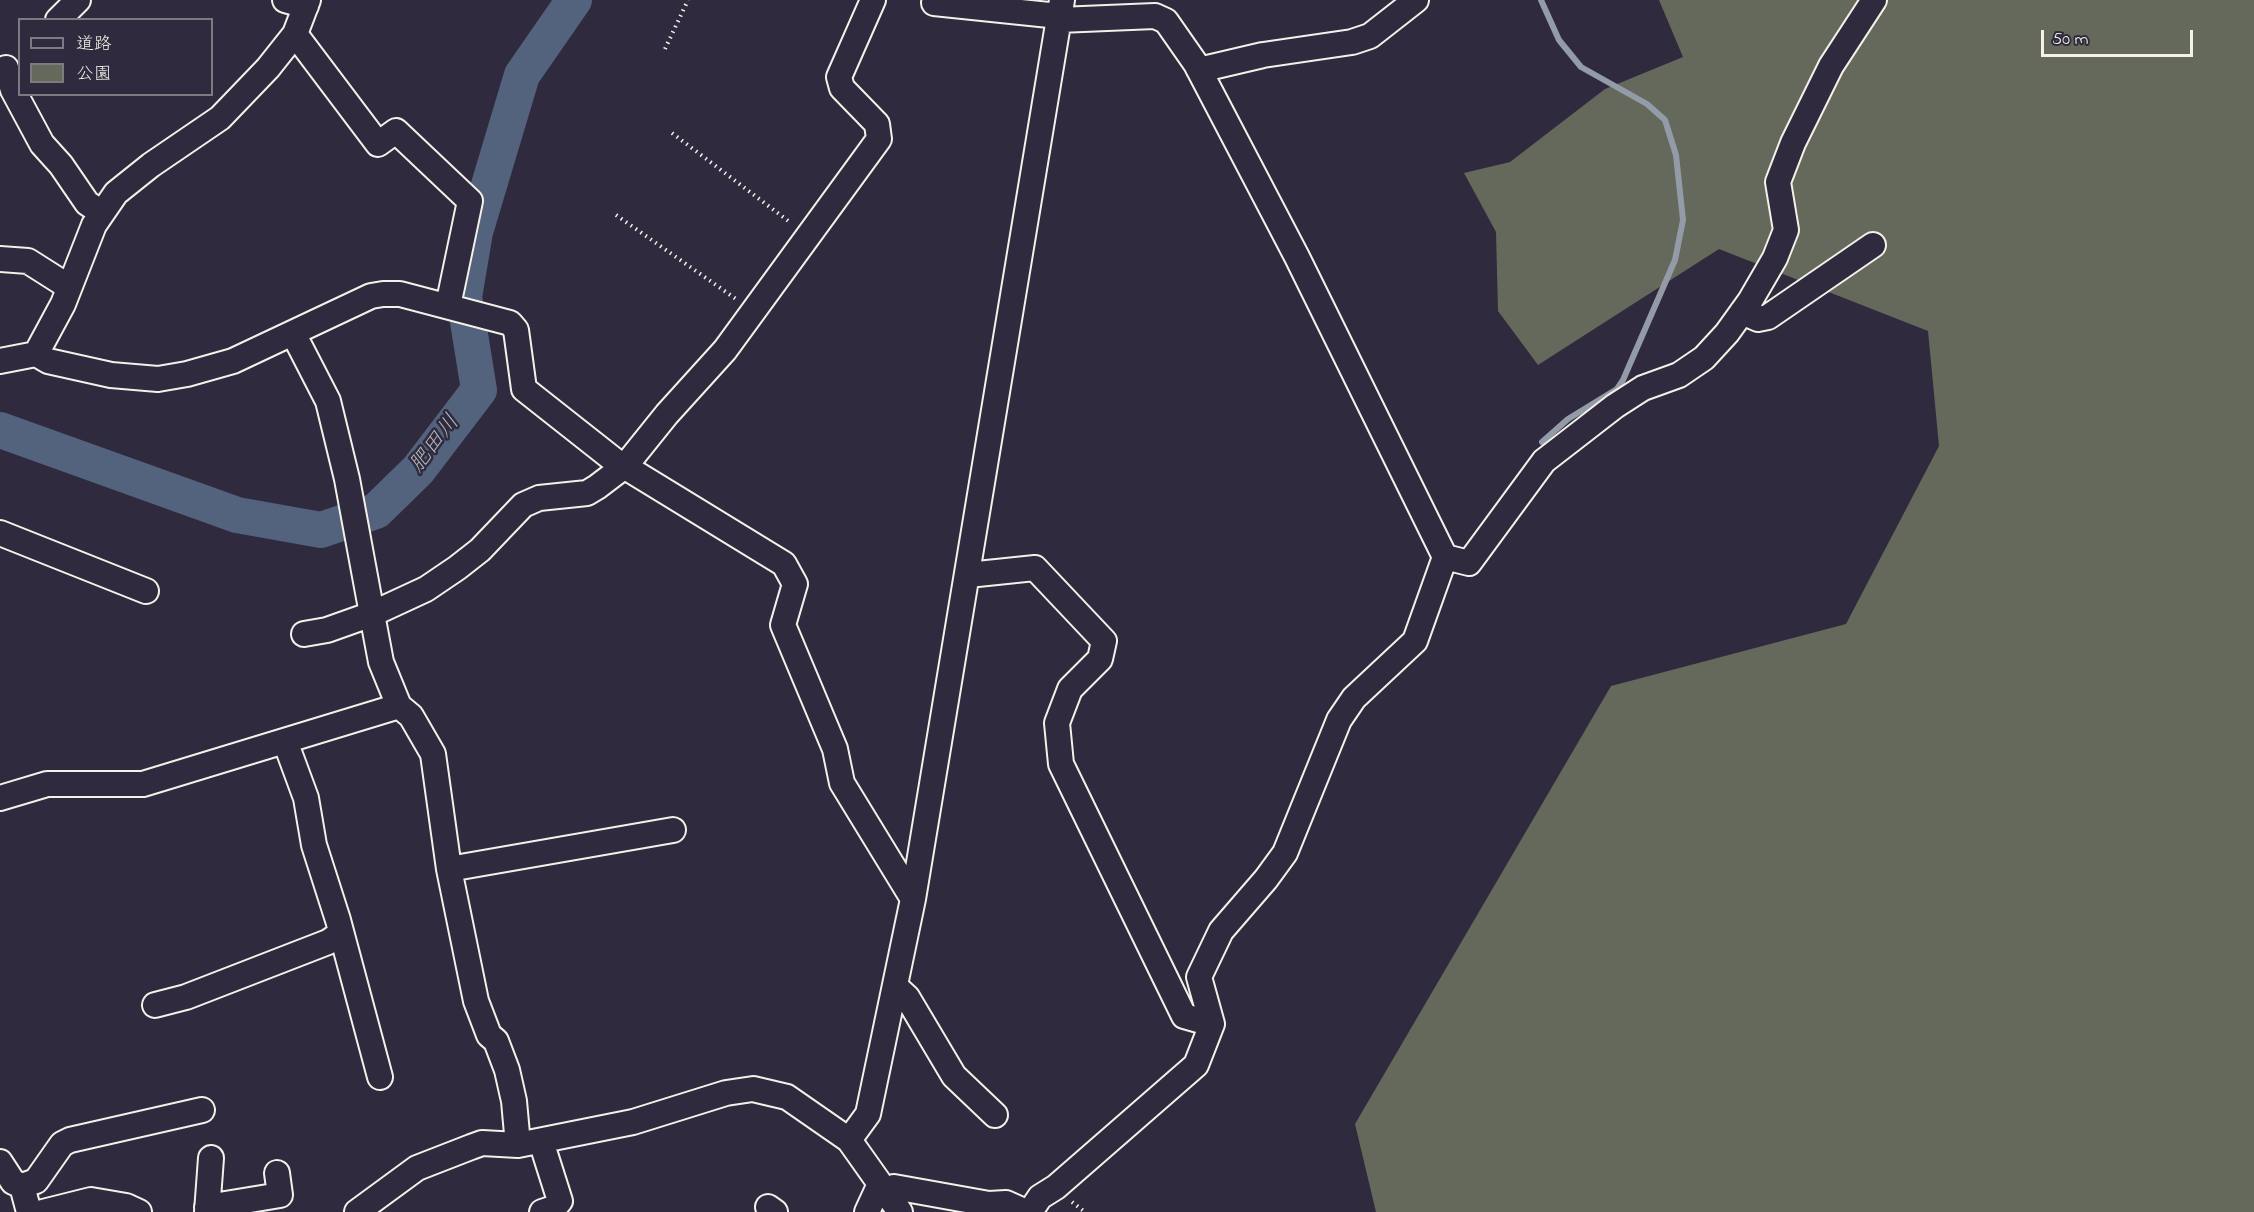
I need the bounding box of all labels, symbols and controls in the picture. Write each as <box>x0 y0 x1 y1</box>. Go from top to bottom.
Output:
legend <box>18 18 213 96</box>
scale bar <box>2044 18 2196 56</box>
text: 50 m <box>2052 27 2089 53</box>
text: 道路 <box>76 32 112 58</box>
text: 公園 <box>76 62 112 88</box>
water label: 肥田川 <box>405 411 467 479</box>

